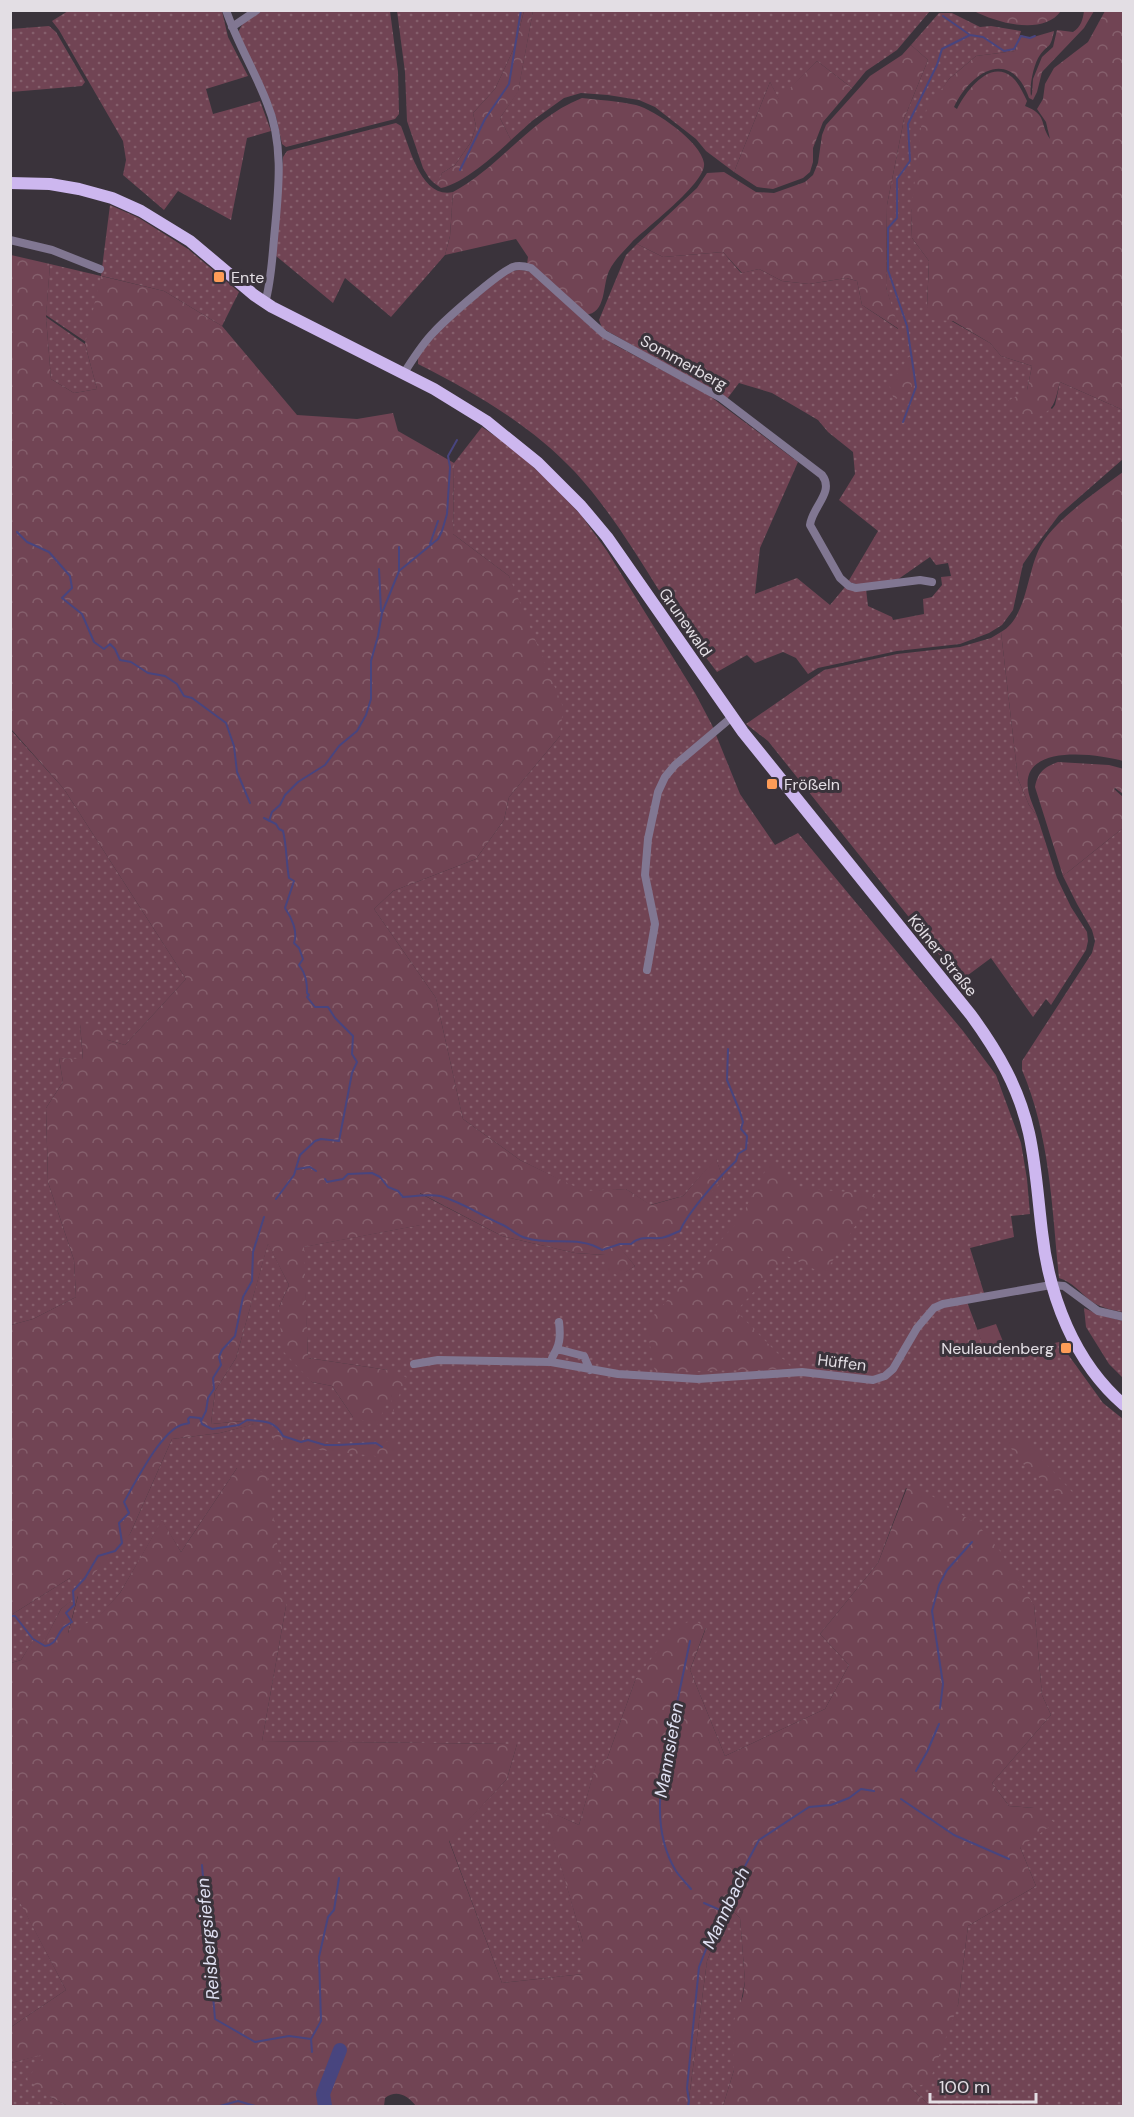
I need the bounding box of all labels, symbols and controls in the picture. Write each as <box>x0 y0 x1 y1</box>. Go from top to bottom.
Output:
place label: Ente <box>231 267 264 288</box>
marker: Ente <box>212 270 226 284</box>
street label: Sommerberg <box>637 330 731 395</box>
street label: Grunewald <box>654 584 717 661</box>
place label: Frößeln <box>784 774 840 795</box>
marker: Frößeln <box>765 777 779 791</box>
street label: Kölner Straße <box>903 910 982 1001</box>
place label: Neulaudenberg <box>941 1338 1054 1359</box>
marker: Neulaudenberg <box>1059 1341 1073 1355</box>
street label: Hüffen <box>816 1349 867 1376</box>
water label: Mannsiefen <box>649 1701 689 1799</box>
water label: Mannbach <box>697 1863 755 1953</box>
water label: Reisbergsiefen <box>191 1877 225 2001</box>
scale bar <box>930 2066 1036 2104</box>
text: 100 m <box>939 2075 990 2099</box>

